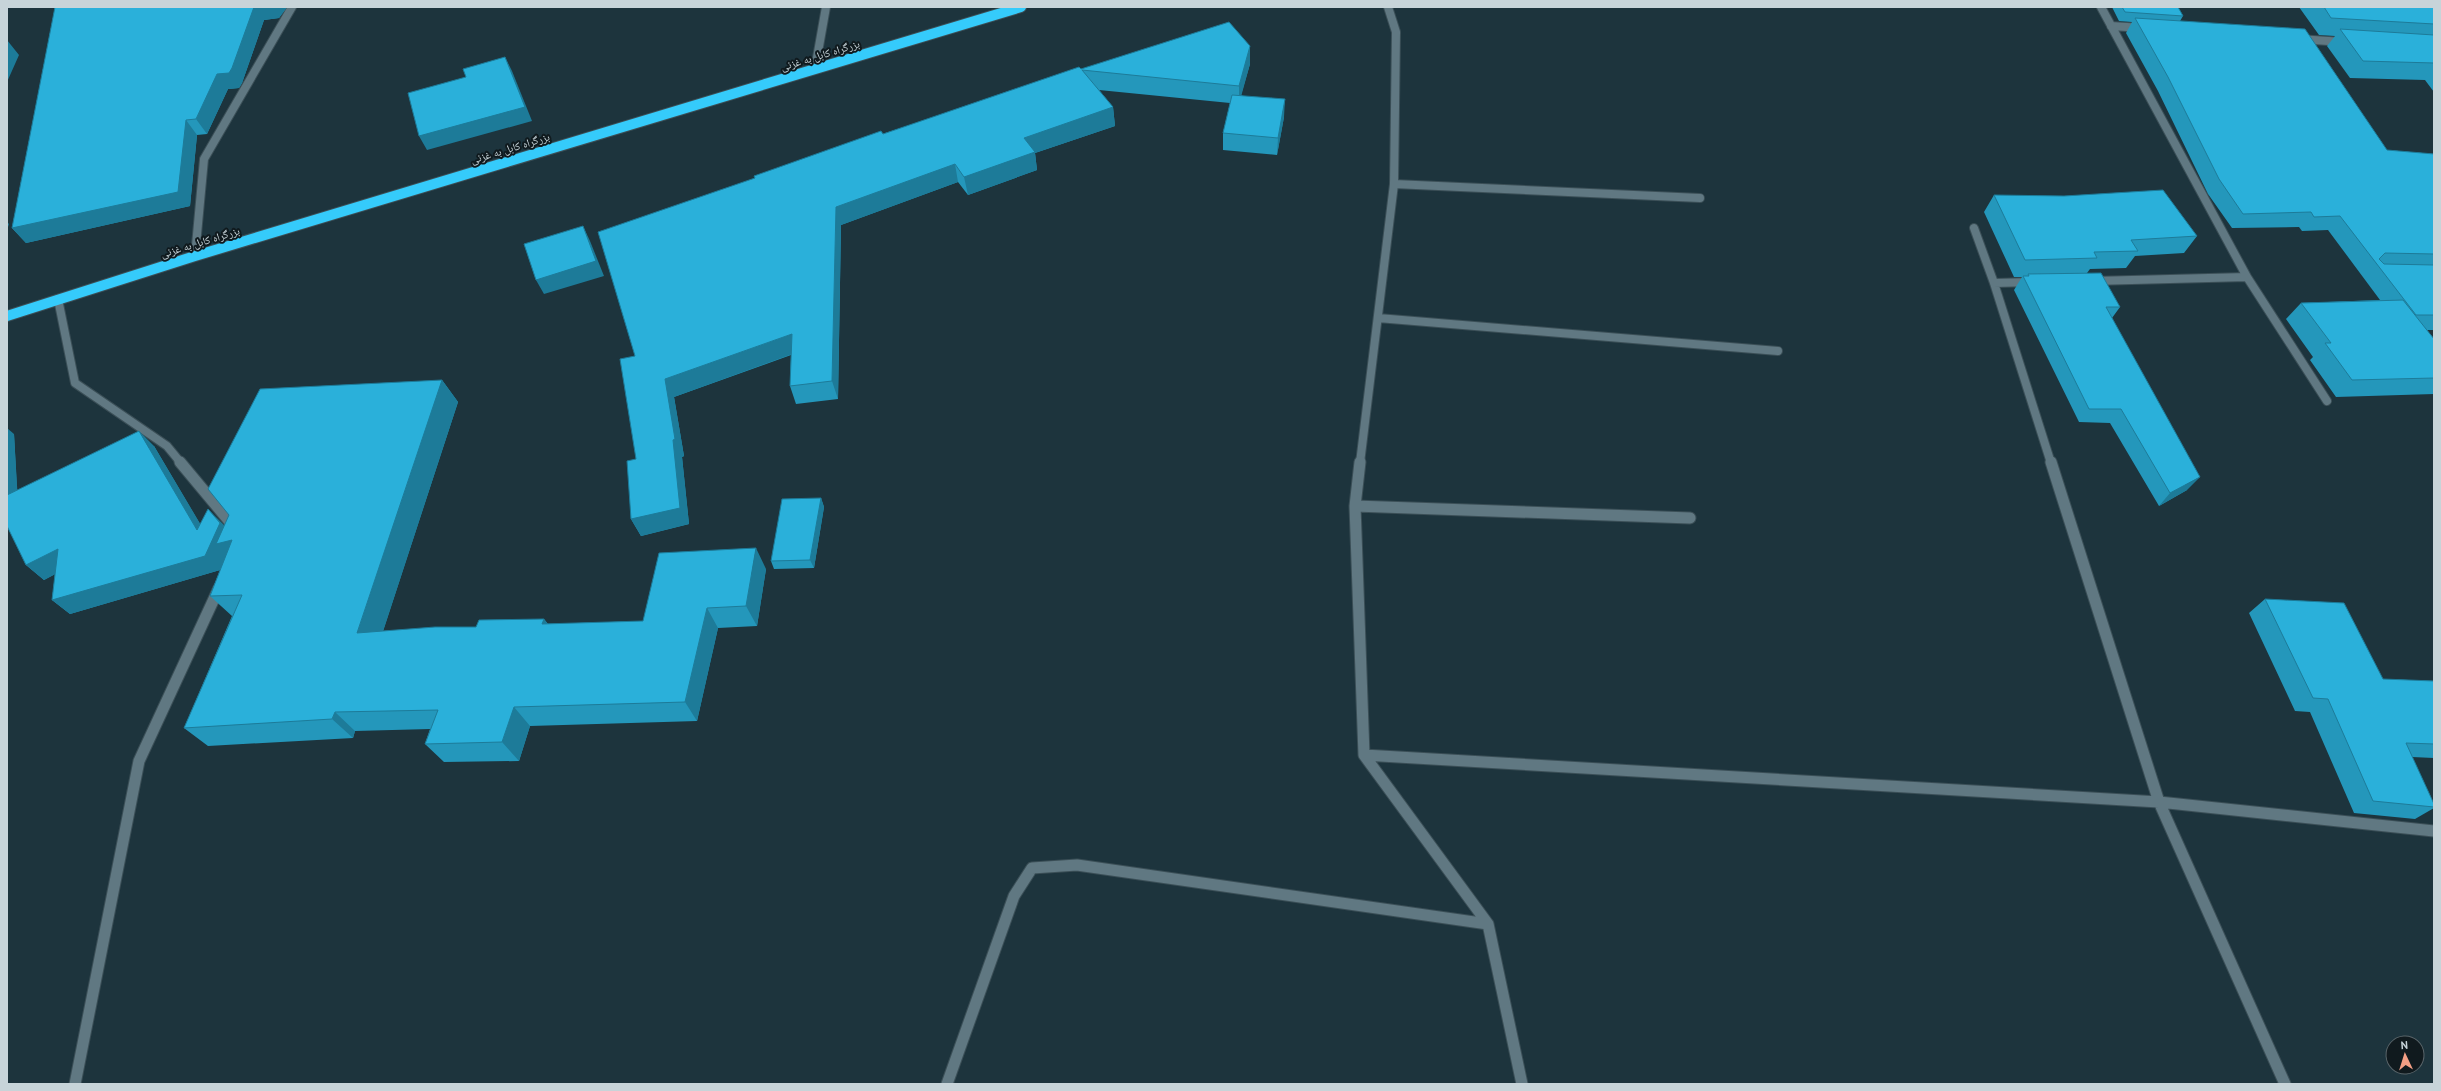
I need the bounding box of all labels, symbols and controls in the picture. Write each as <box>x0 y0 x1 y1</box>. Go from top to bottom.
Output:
street label: بزرگراه کابل به غزنی <box>779 36 861 74</box>
street label: بزرگراه کابل به غزنی <box>469 129 551 167</box>
street label: بزرگراه کابل به غزنی <box>159 223 241 261</box>
north arrow <box>2385 1035 2425 1075</box>
text: N <box>2400 1038 2408 1052</box>

